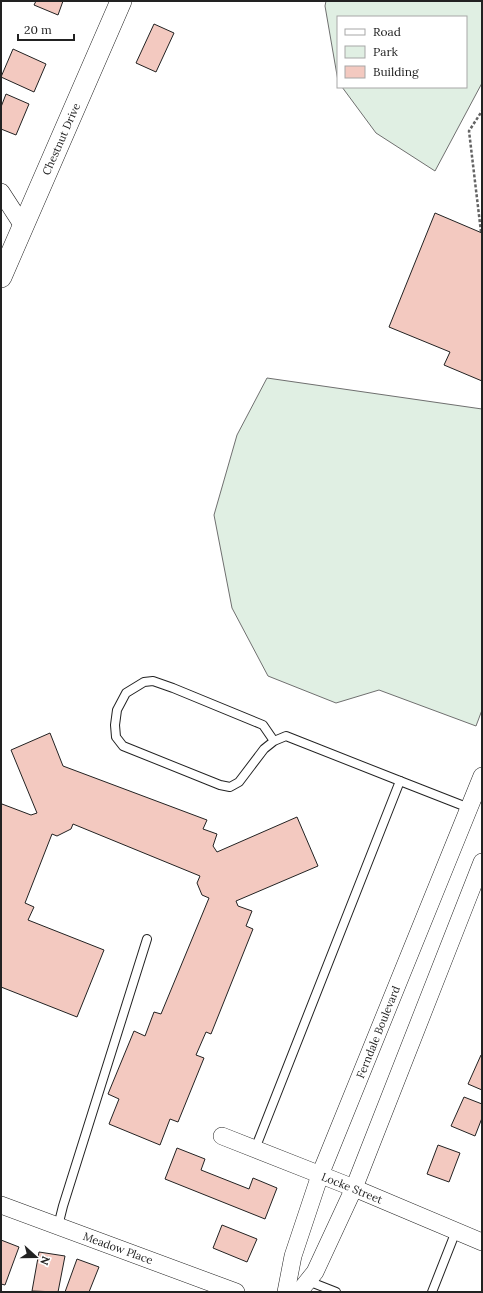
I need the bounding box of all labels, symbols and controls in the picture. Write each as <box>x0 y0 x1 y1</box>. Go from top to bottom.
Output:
scale bar <box>18 16 74 42</box>
legend <box>337 16 467 88</box>
text: 20 m <box>24 22 52 37</box>
text: Road <box>373 24 401 39</box>
text: Park <box>373 44 399 59</box>
text: Building <box>373 64 419 79</box>
street label: Chestnut Drive <box>39 101 83 177</box>
street label: Ferndale Boulevard <box>353 983 403 1080</box>
street label: Locke Street <box>319 1169 385 1207</box>
street label: Meadow Place <box>81 1229 155 1267</box>
north arrow <box>16 1237 56 1277</box>
text: N <box>37 1254 53 1268</box>

